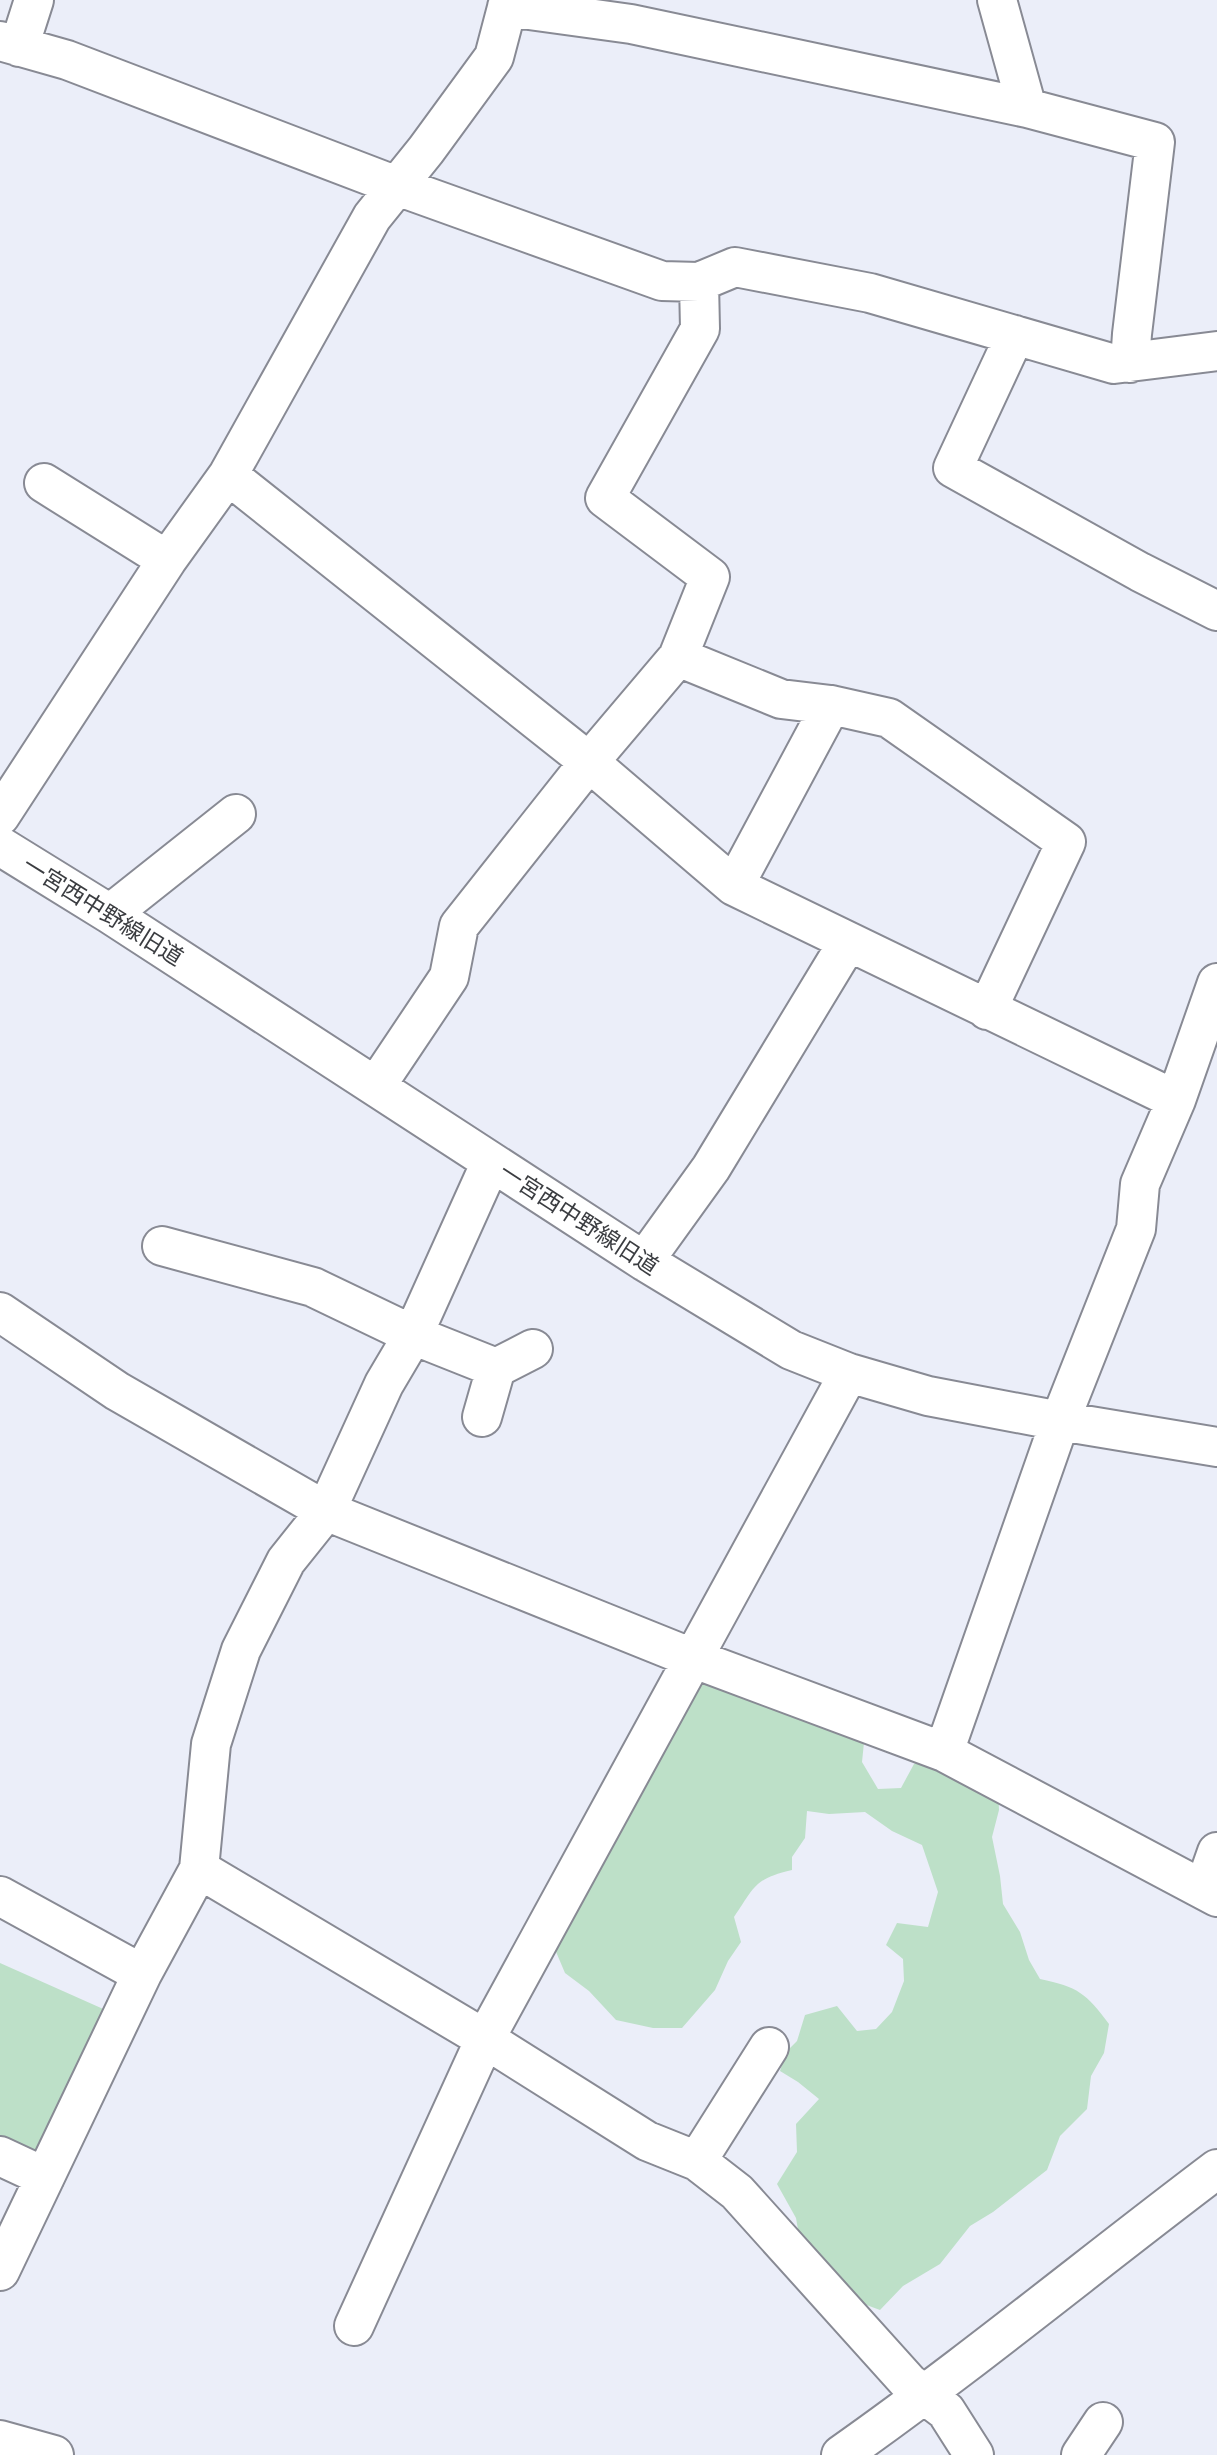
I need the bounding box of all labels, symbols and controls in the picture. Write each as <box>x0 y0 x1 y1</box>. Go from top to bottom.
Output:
street label: 一宮西中野線旧道 <box>18 850 188 972</box>
street label: 一宮西中野線旧道 <box>494 1157 664 1281</box>

